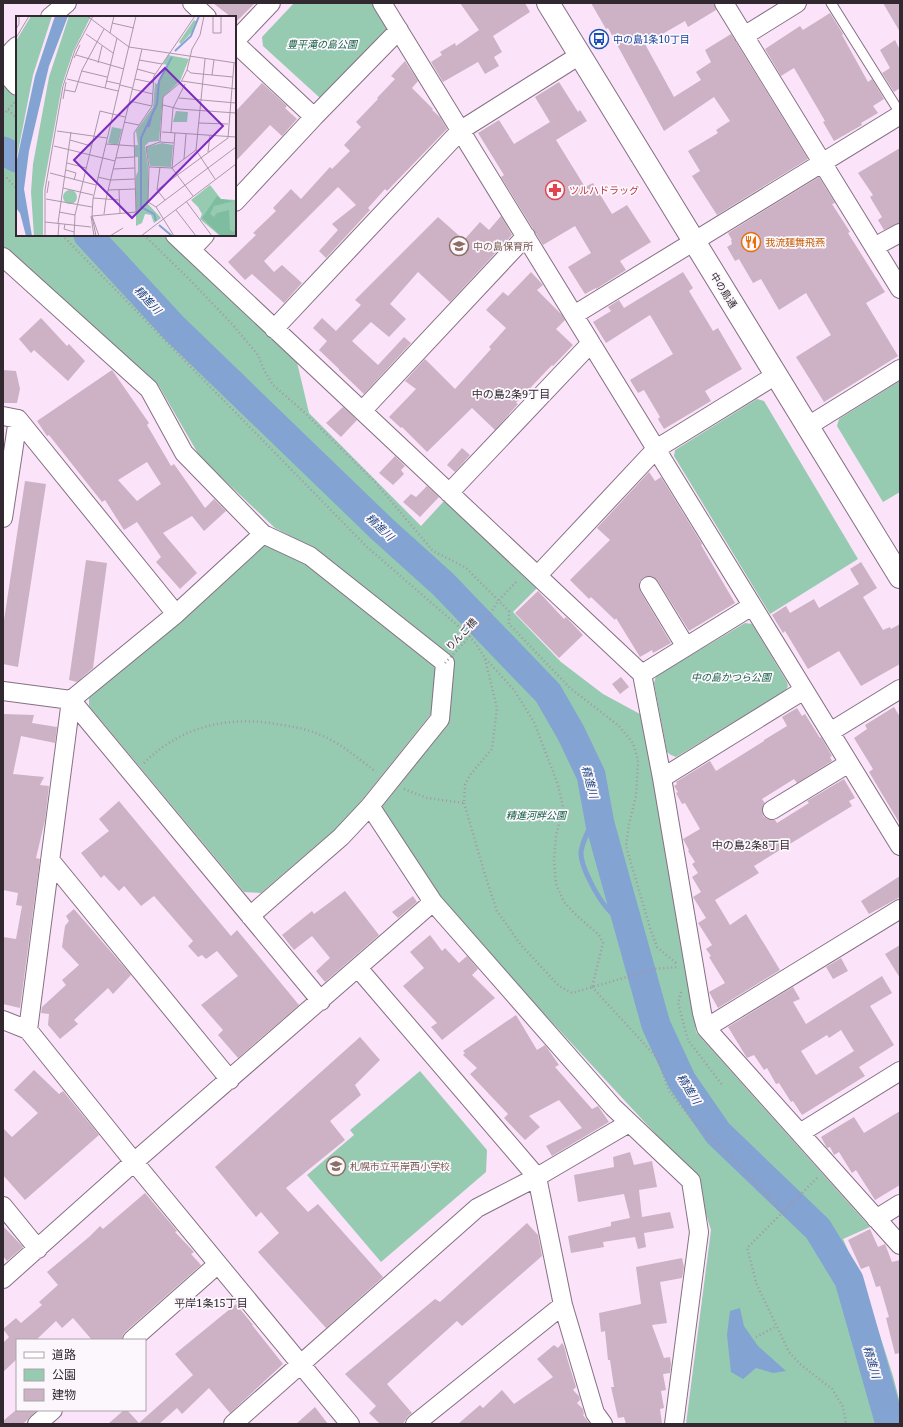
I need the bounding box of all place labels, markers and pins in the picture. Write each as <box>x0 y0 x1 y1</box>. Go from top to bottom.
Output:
bus stop icon: 中の島1条10丁目 <box>588 28 610 50</box>
place label: 中の島1条10丁目 <box>613 32 690 46</box>
pharmacy icon: ツルハドラッグ <box>544 179 566 201</box>
place label: ツルハドラッグ <box>569 183 639 197</box>
restaurant icon: 我流麺舞飛燕 <box>740 231 762 253</box>
school or university icon: 中の島保育所 <box>448 235 470 257</box>
place label: 我流麺舞飛燕 <box>765 235 825 249</box>
place label: 中の島保育所 <box>473 239 533 253</box>
school or university icon: 札幌市立平岸西小学校 <box>325 1155 347 1177</box>
place label: 札幌市立平岸西小学校 <box>350 1159 450 1173</box>

